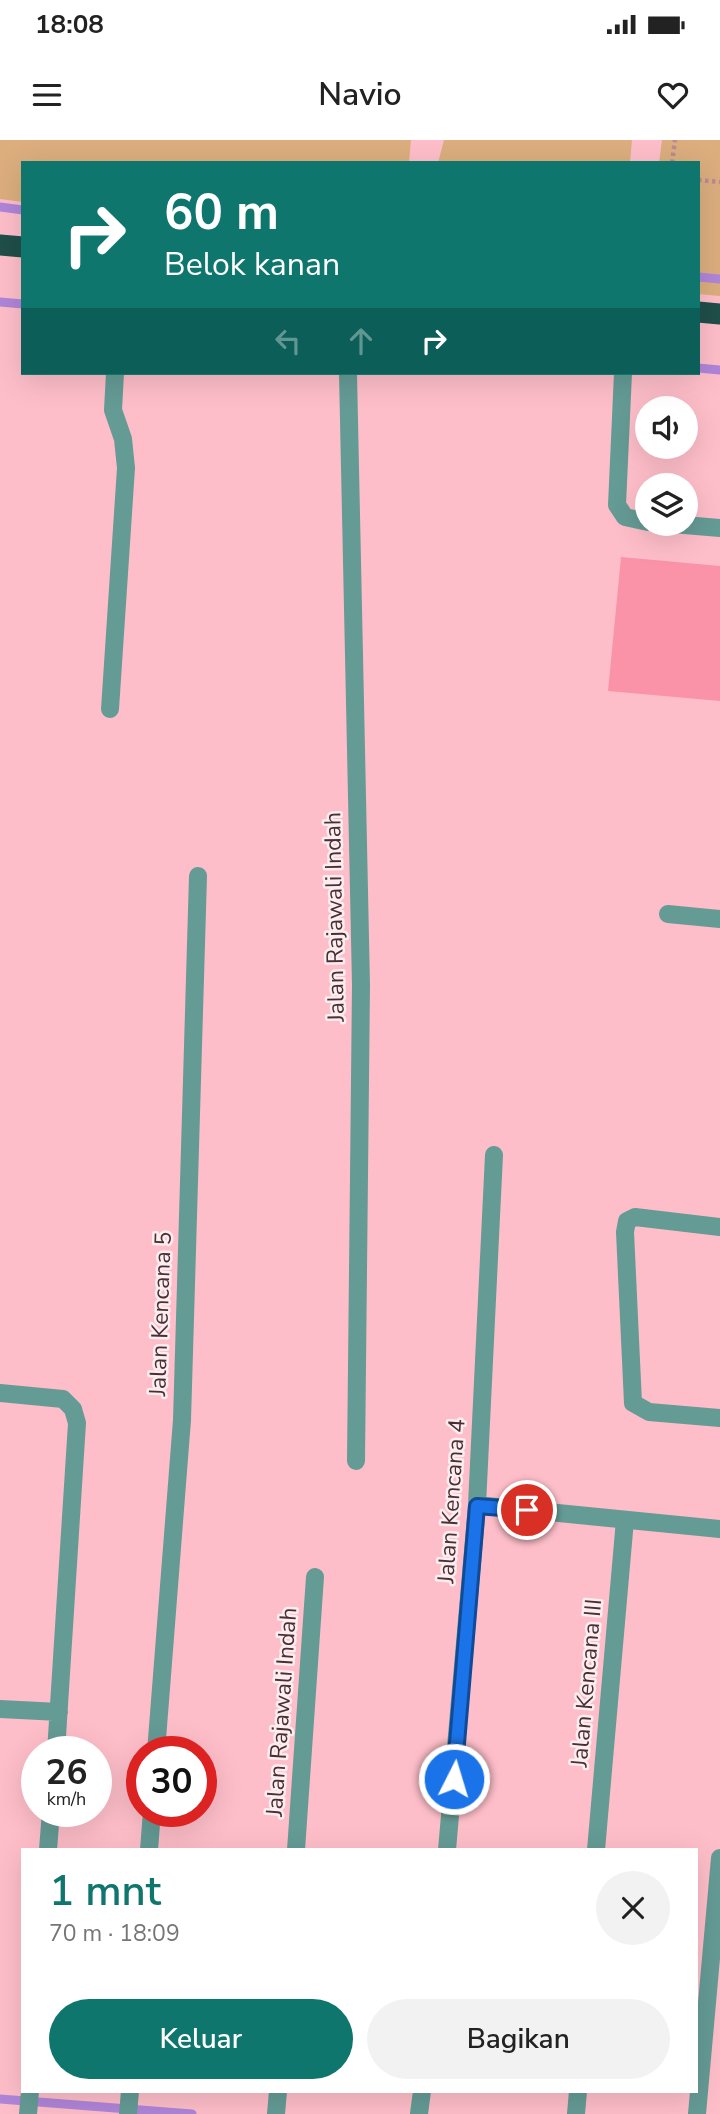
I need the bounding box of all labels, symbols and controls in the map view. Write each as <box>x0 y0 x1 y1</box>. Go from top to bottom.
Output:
text: 18:08 <box>35 7 104 42</box>
text: Navio <box>318 73 402 116</box>
icon: menu <box>28 76 66 114</box>
icon: heart <box>654 76 692 114</box>
text: 60 m <box>164 179 279 246</box>
icon: right <box>49 189 140 280</box>
text: Belok kanan <box>164 243 340 286</box>
icon: left <box>269 322 307 360</box>
icon: ahead <box>342 322 380 360</box>
icon: right <box>415 322 453 360</box>
map controls <box>635 396 698 536</box>
button: sound <box>635 396 698 459</box>
button: layers <box>635 473 698 536</box>
street label: Jalan Rajawali Indah <box>317 812 352 1023</box>
street label: Jalan Kencana 5 <box>142 1231 179 1398</box>
street label: Jalan Kencana 4 <box>430 1418 473 1585</box>
pin <box>497 1480 557 1540</box>
icon: arrive <box>508 1491 546 1529</box>
street label: Jalan Kencana III <box>564 1598 609 1769</box>
street label: Jalan Rajawali Indah <box>259 1606 304 1819</box>
speed limit sign: 30 <box>126 1736 217 1827</box>
position arrow <box>417 1742 491 1816</box>
text: 26 <box>45 1749 88 1796</box>
text: km/h <box>47 1787 86 1811</box>
text: 1 mnt <box>49 1863 161 1920</box>
button: close <box>596 1871 670 1945</box>
text: 70 m · 18:09 <box>49 1918 180 1949</box>
button: Keluar <box>49 1999 353 2079</box>
button: Bagikan <box>367 1999 670 2079</box>

